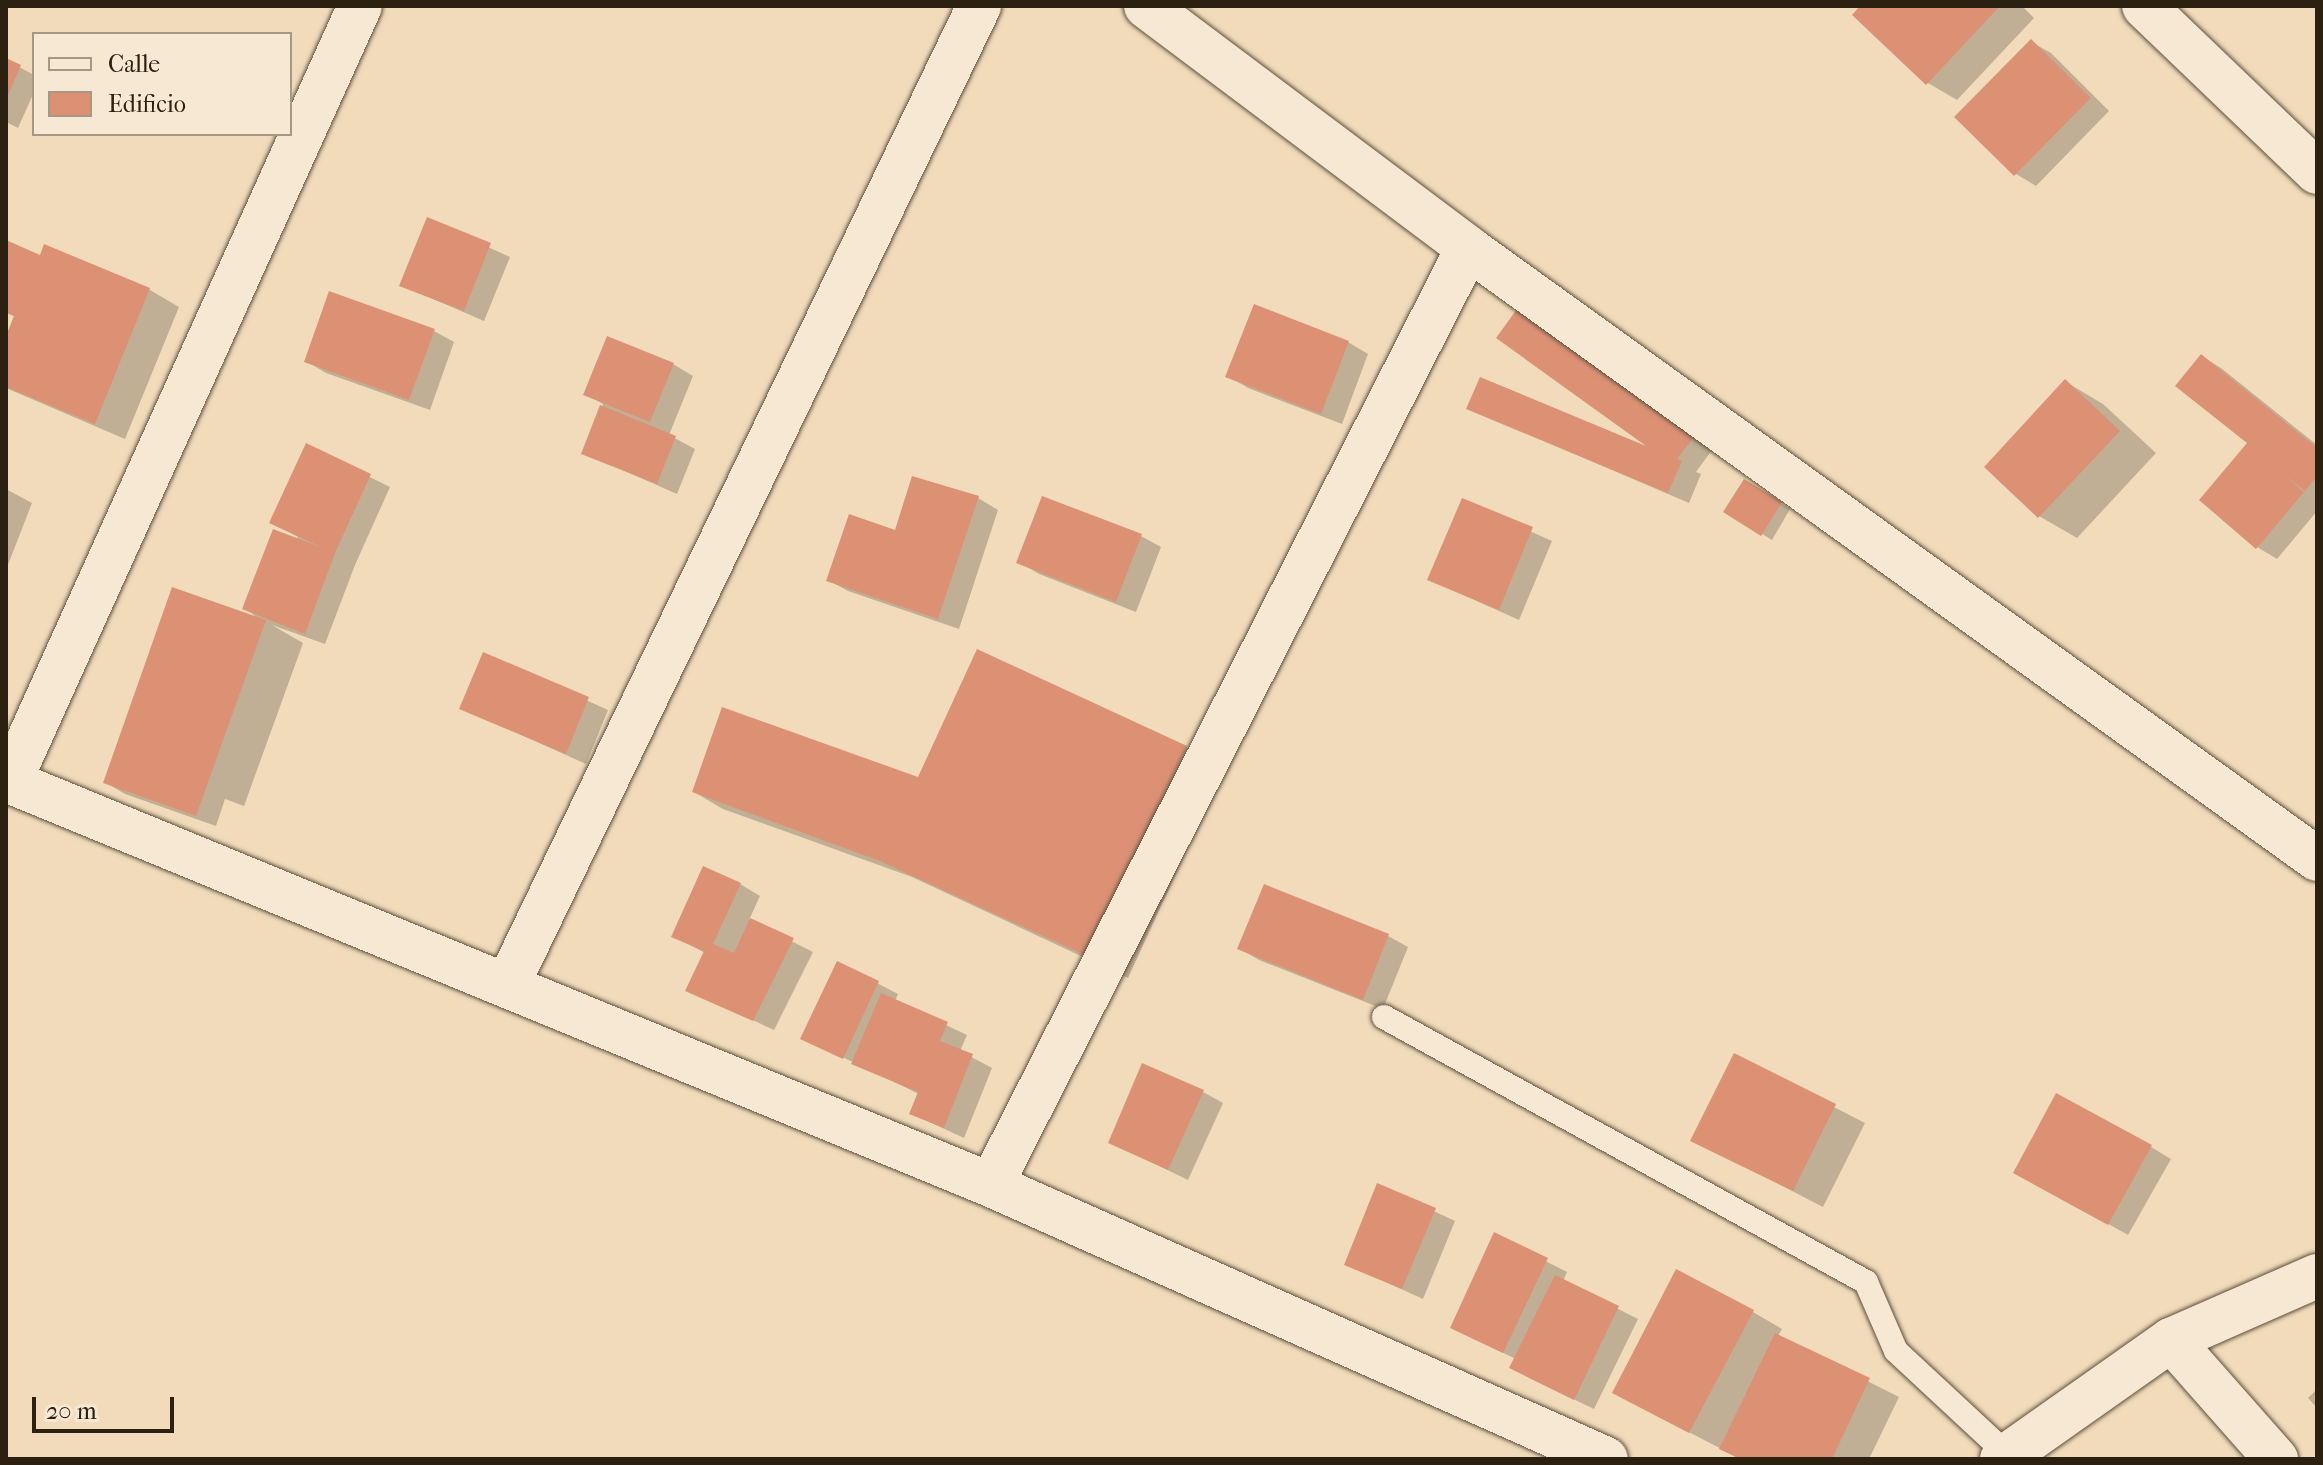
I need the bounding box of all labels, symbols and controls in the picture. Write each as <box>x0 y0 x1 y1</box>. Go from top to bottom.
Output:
legend <box>32 32 292 136</box>
text: Calle <box>108 50 160 78</box>
text: Edificio <box>108 90 186 118</box>
scale bar <box>36 1381 178 1431</box>
text: 20 m <box>46 1397 97 1425</box>

